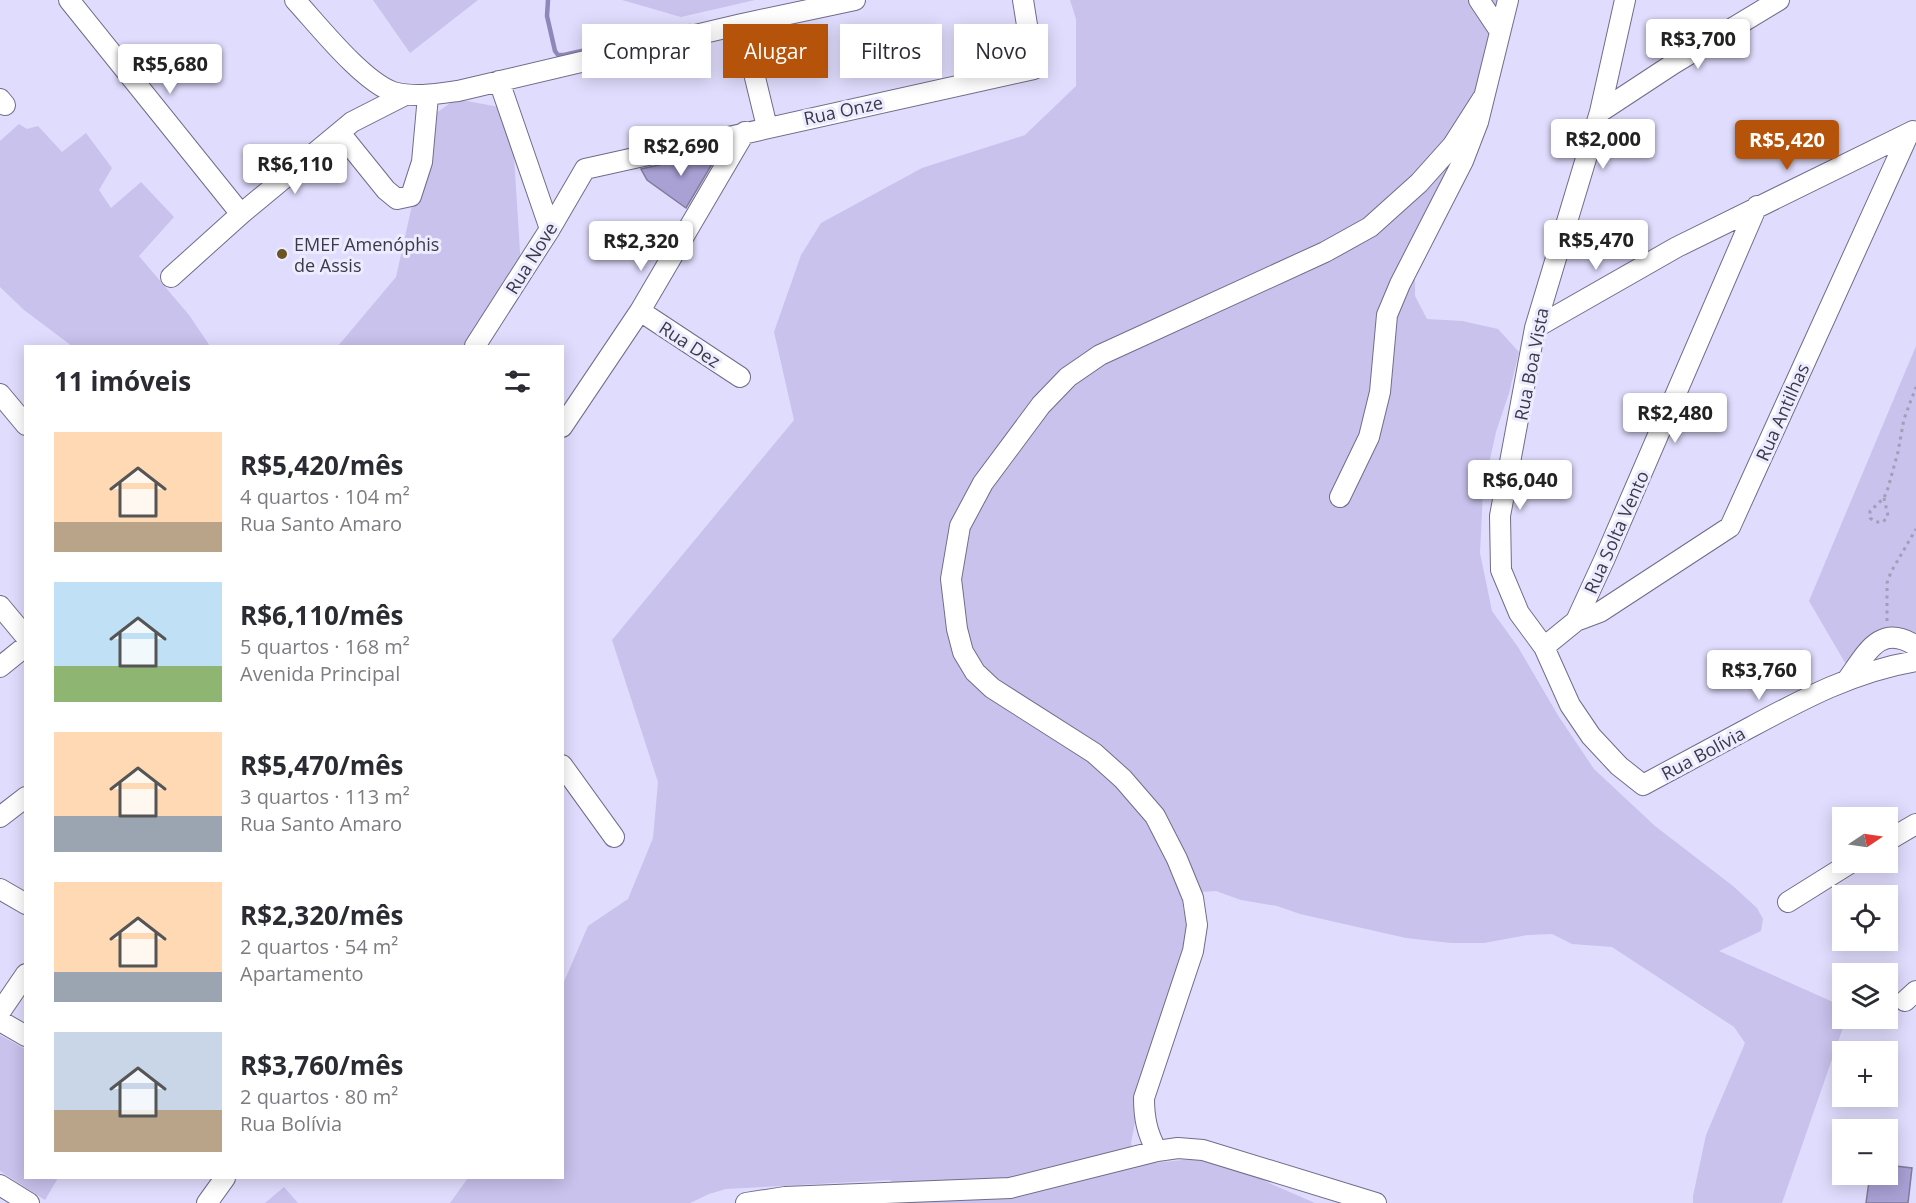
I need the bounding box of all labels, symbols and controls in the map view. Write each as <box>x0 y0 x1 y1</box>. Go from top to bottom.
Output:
pin: R$3,700 <box>1643 19 1753 70</box>
chip: Comprar <box>582 24 711 78</box>
chip: Alugar <box>723 24 828 78</box>
chip: Filtros <box>840 24 942 78</box>
chip: Novo <box>954 24 1048 78</box>
text: R$3,700 <box>1660 25 1736 52</box>
pin: R$5,680 <box>115 44 225 95</box>
text: R$5,680 <box>132 50 208 77</box>
street label: Rua Onze <box>801 90 885 130</box>
pin: R$2,000 <box>1548 119 1658 170</box>
pin: R$5,420 <box>1732 120 1842 171</box>
text: R$2,000 <box>1565 125 1641 152</box>
pin: R$2,690 <box>626 126 736 177</box>
text: R$5,420 <box>1749 126 1825 153</box>
text: R$2,690 <box>643 132 719 159</box>
pin: R$6,110 <box>240 144 350 195</box>
text: R$6,110 <box>257 150 333 177</box>
street label: Rua Nove <box>500 218 562 298</box>
pin: R$5,470 <box>1541 220 1651 271</box>
pin: R$2,320 <box>586 221 696 272</box>
text: R$5,470 <box>1558 226 1634 253</box>
text: R$2,320 <box>603 227 679 254</box>
place label: EMEF Amenóphis de Assis <box>294 232 439 277</box>
marker: EMEF Amenóphis de Assis <box>275 247 289 261</box>
street label: Rua Boa Vista <box>1508 306 1554 422</box>
street label: Rua Dez <box>655 315 725 373</box>
street label: Rua Antilhas <box>1750 359 1814 465</box>
text: 11 imóveis <box>54 363 191 399</box>
icon: filters <box>501 365 534 398</box>
pin: R$2,480 <box>1620 393 1730 444</box>
text: R$2,480 <box>1637 399 1713 426</box>
text: R$5,420/mês <box>240 447 403 483</box>
icon: home <box>102 456 174 528</box>
pin: R$6,040 <box>1465 460 1575 511</box>
text: R$6,040 <box>1482 466 1558 493</box>
street label: Rua Solta Vento <box>1578 467 1654 597</box>
text: 4 quartos · 104 m² <box>240 483 410 510</box>
text: Rua Santo Amaro <box>240 510 402 537</box>
text: R$6,110/mês <box>240 597 403 633</box>
icon: home <box>102 606 174 678</box>
text: 5 quartos · 168 m² <box>240 633 410 660</box>
pin: R$3,760 <box>1704 650 1814 701</box>
text: R$3,760 <box>1721 656 1797 683</box>
text: Avenida Principal <box>240 660 400 687</box>
street label: Rua Bolívia <box>1657 721 1749 785</box>
text: R$5,470/mês <box>240 747 403 783</box>
icon: home <box>102 756 174 828</box>
text: 3 quartos · 113 m² <box>240 783 410 810</box>
north arrow <box>1832 807 1898 873</box>
map controls <box>1832 807 1898 1185</box>
text: Rua Santo Amaro <box>240 810 402 837</box>
button: locate <box>1832 885 1898 951</box>
text: R$2,320/mês <box>240 897 403 933</box>
icon: home <box>102 906 174 978</box>
text: 2 quartos · 54 m² <box>240 933 398 960</box>
text: Apartamento <box>240 960 364 987</box>
button: layers <box>1832 963 1898 1029</box>
button: + <box>1832 1041 1898 1107</box>
text: R$3,760/mês <box>240 1047 403 1083</box>
icon: home <box>102 1056 174 1128</box>
text: 2 quartos · 80 m² <box>240 1083 398 1110</box>
text: Rua Bolívia <box>240 1110 342 1137</box>
button: − <box>1832 1119 1898 1185</box>

